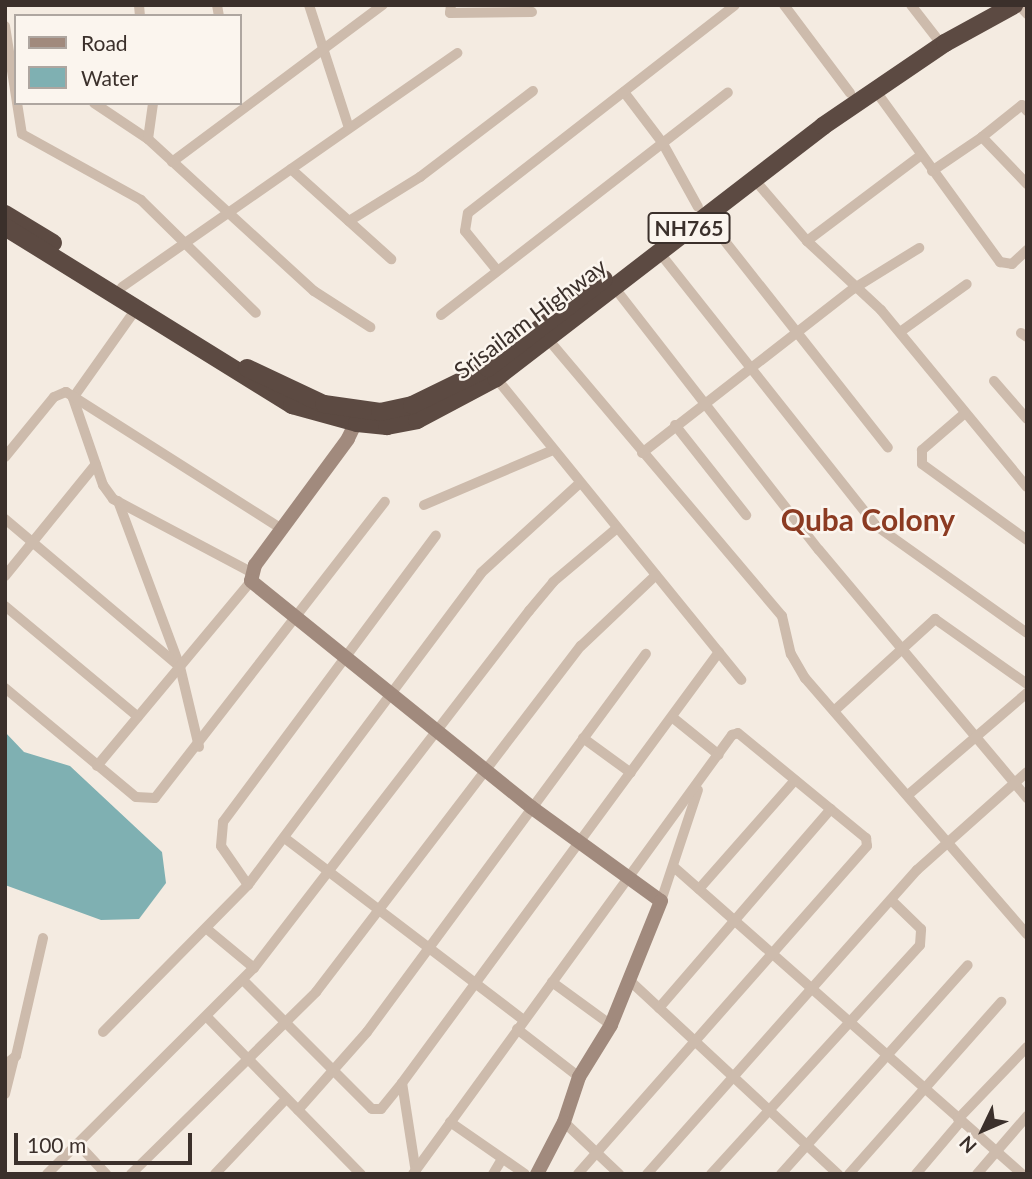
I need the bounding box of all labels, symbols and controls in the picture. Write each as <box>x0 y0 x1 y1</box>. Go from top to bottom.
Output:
legend <box>14 14 242 105</box>
text: Road <box>81 30 128 55</box>
text: Water <box>81 65 138 90</box>
road number: NH765 <box>647 210 731 246</box>
street label: Srisailam Highway <box>449 252 611 384</box>
district label: Quba Colony <box>781 501 955 537</box>
north arrow <box>948 1095 1018 1165</box>
scale bar <box>18 1120 196 1164</box>
text: 100 m <box>27 1132 86 1157</box>
text: N <box>954 1132 981 1158</box>

